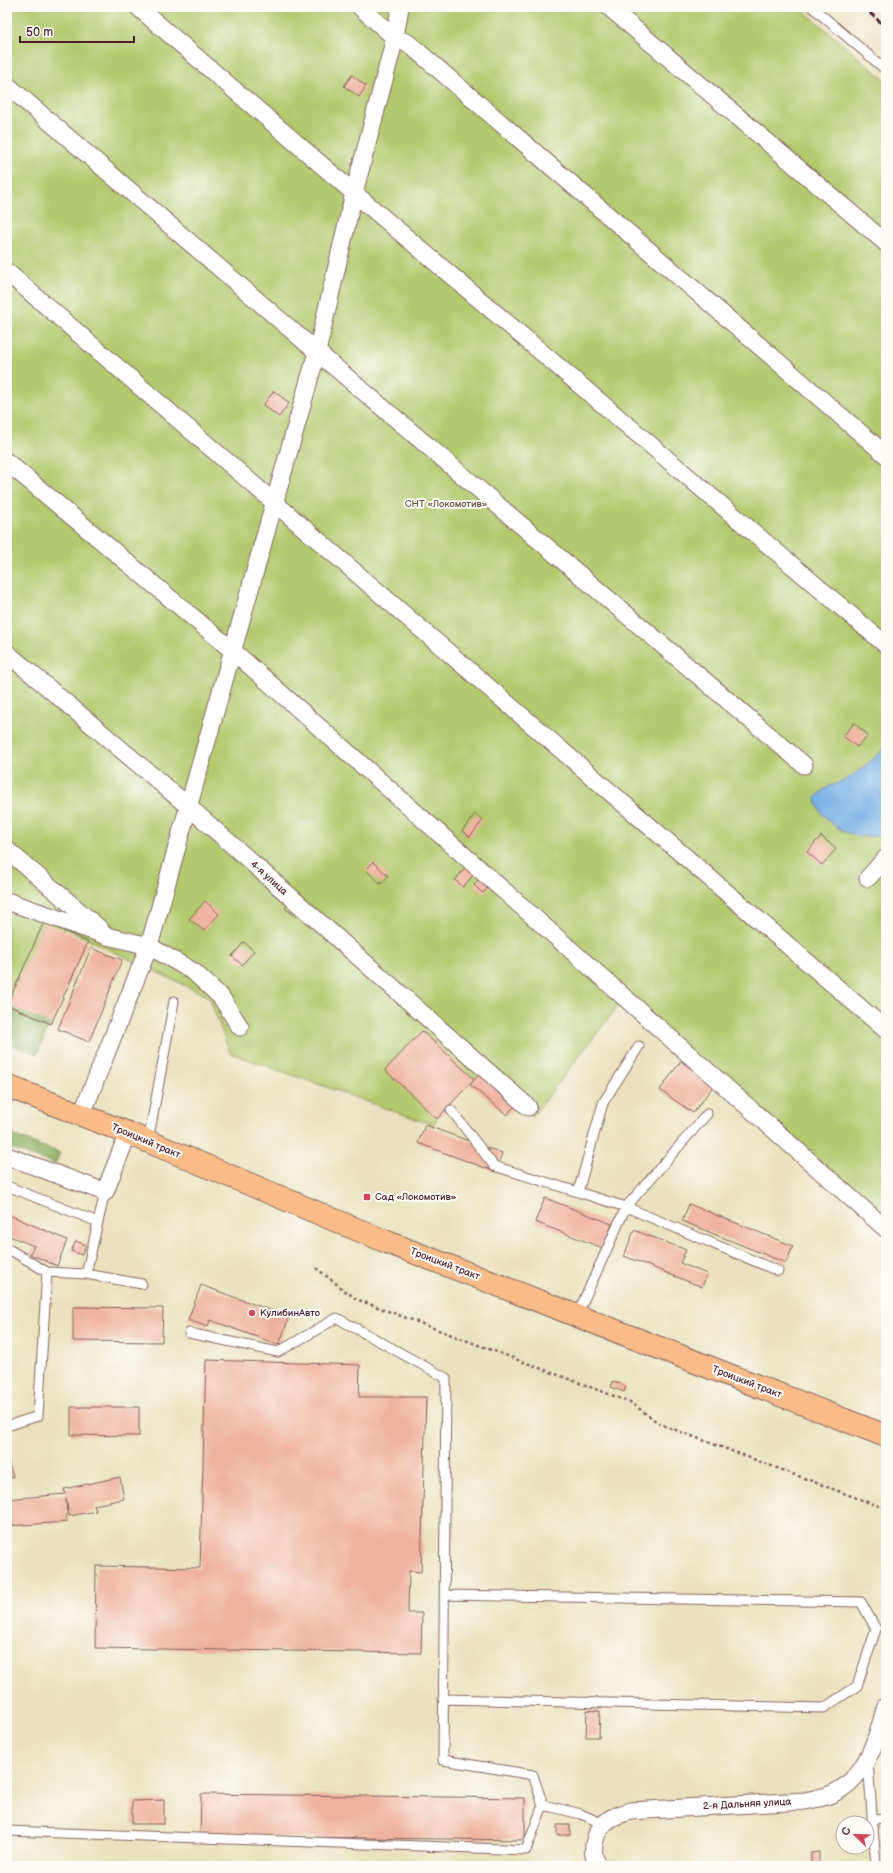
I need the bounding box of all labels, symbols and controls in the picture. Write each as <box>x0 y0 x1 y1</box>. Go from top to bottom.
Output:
scale bar <box>20 18 134 44</box>
text: 50 m <box>26 25 53 40</box>
park label: СНТ «Локомотив» <box>405 498 488 510</box>
street label: 4-я улица <box>248 858 290 898</box>
street label: Троицкий тракт <box>110 1121 183 1161</box>
place label: Сад «Локомотив» <box>375 1191 457 1203</box>
marker: Сад «Локомотив» <box>362 1192 372 1202</box>
street label: Троицкий тракт <box>408 1245 482 1283</box>
place label: КулибинАвто <box>260 1307 320 1319</box>
marker: КулибинАвто <box>247 1308 257 1318</box>
street label: Троицкий тракт <box>710 1363 784 1401</box>
street label: 2-я Дальняя улица <box>702 1796 792 1812</box>
north arrow <box>835 1815 875 1855</box>
text: С <box>839 1825 854 1837</box>

